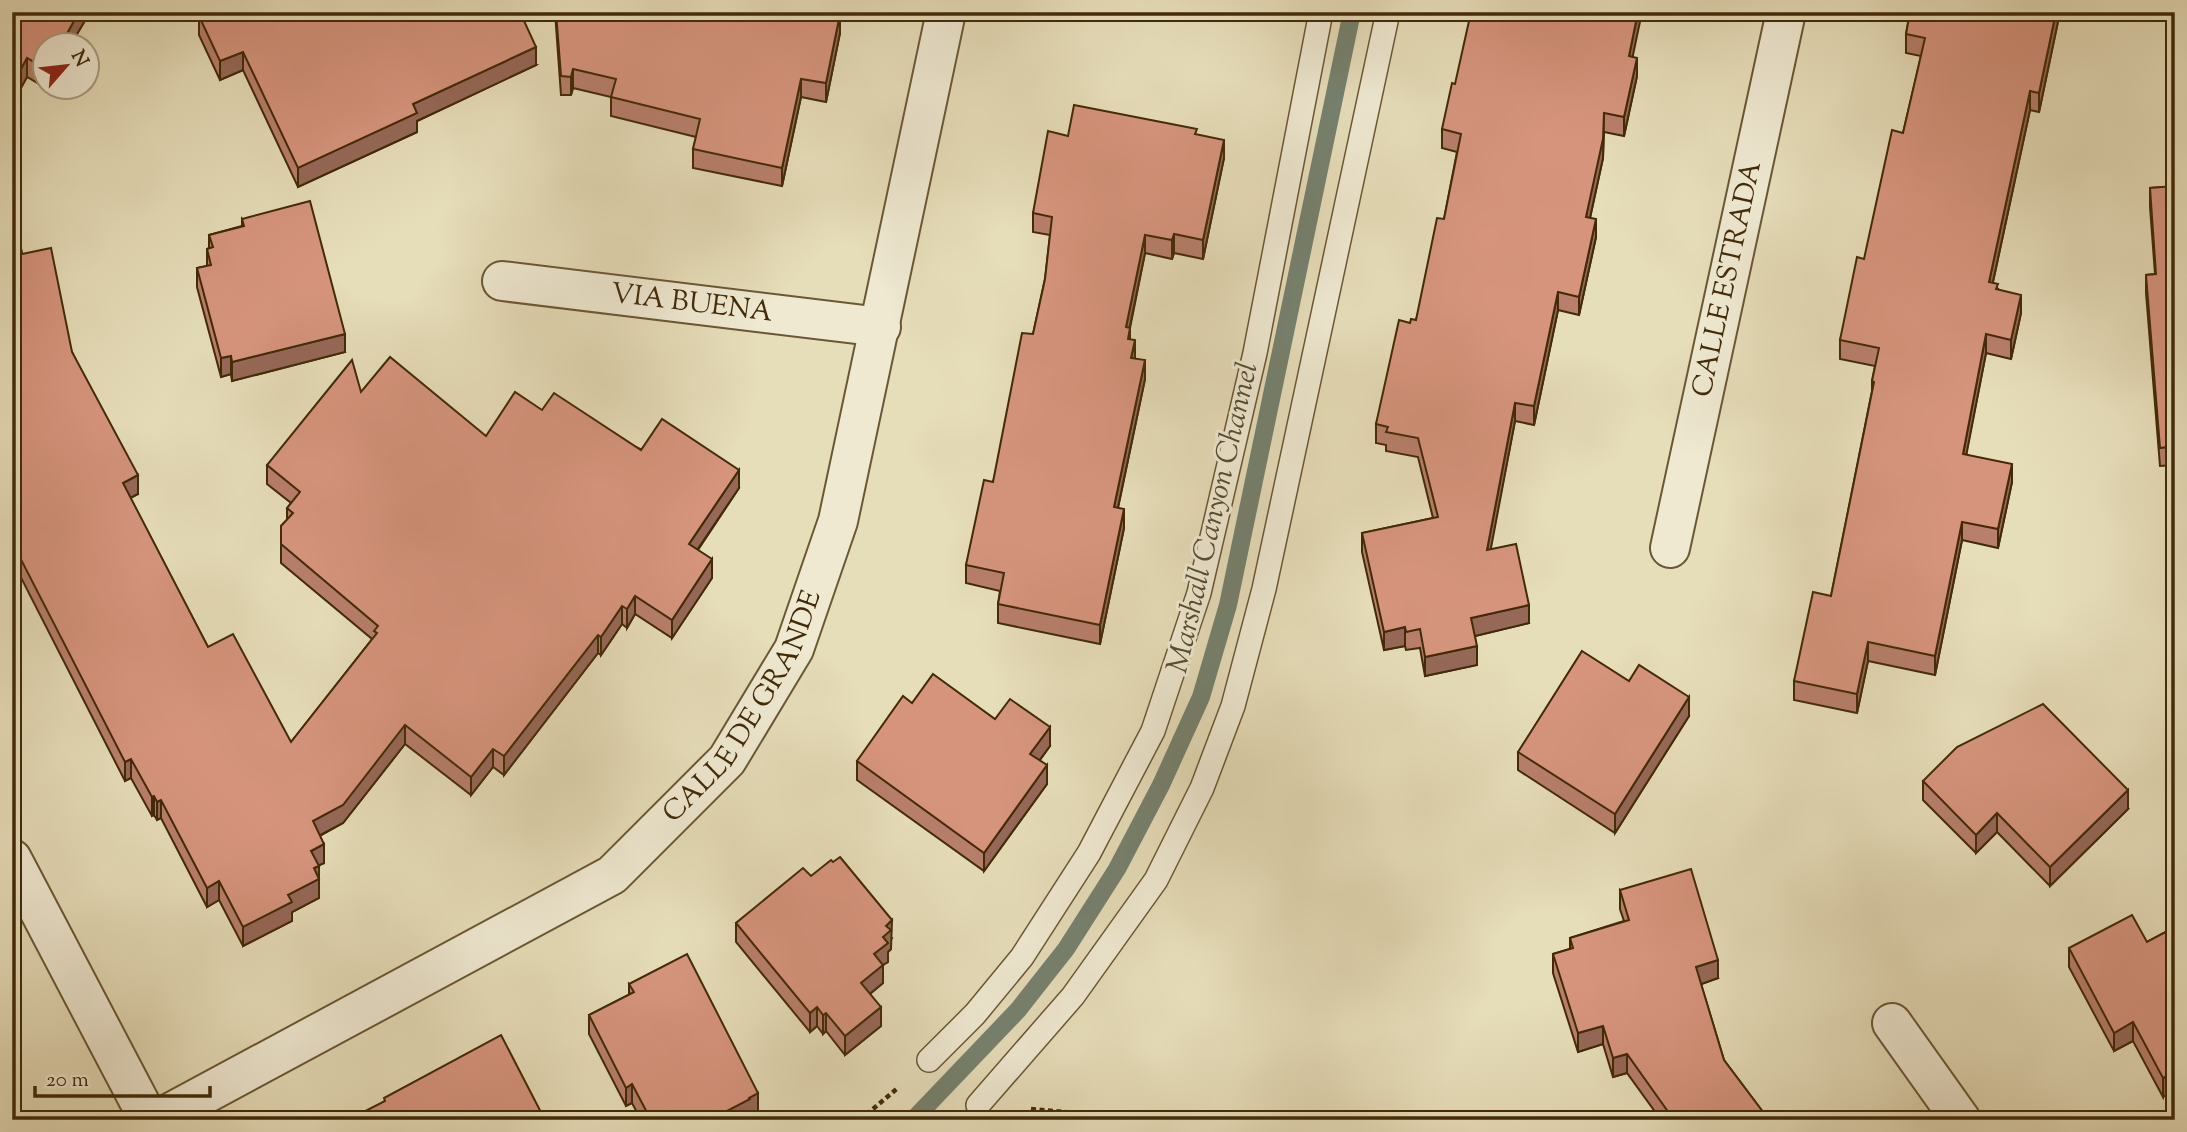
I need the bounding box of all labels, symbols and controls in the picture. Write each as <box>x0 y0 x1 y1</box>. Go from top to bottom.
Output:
north arrow <box>32 32 102 102</box>
text: N <box>63 46 94 72</box>
street label: CALLE ESTRADA <box>1683 157 1773 401</box>
street label: VIA BUENA <box>608 274 775 334</box>
water label: Marshall Canyon Channel <box>1157 358 1271 678</box>
street label: CALLE DE GRANDE <box>654 585 833 833</box>
scale bar <box>35 1055 210 1099</box>
text: 20 m <box>46 1066 89 1096</box>

